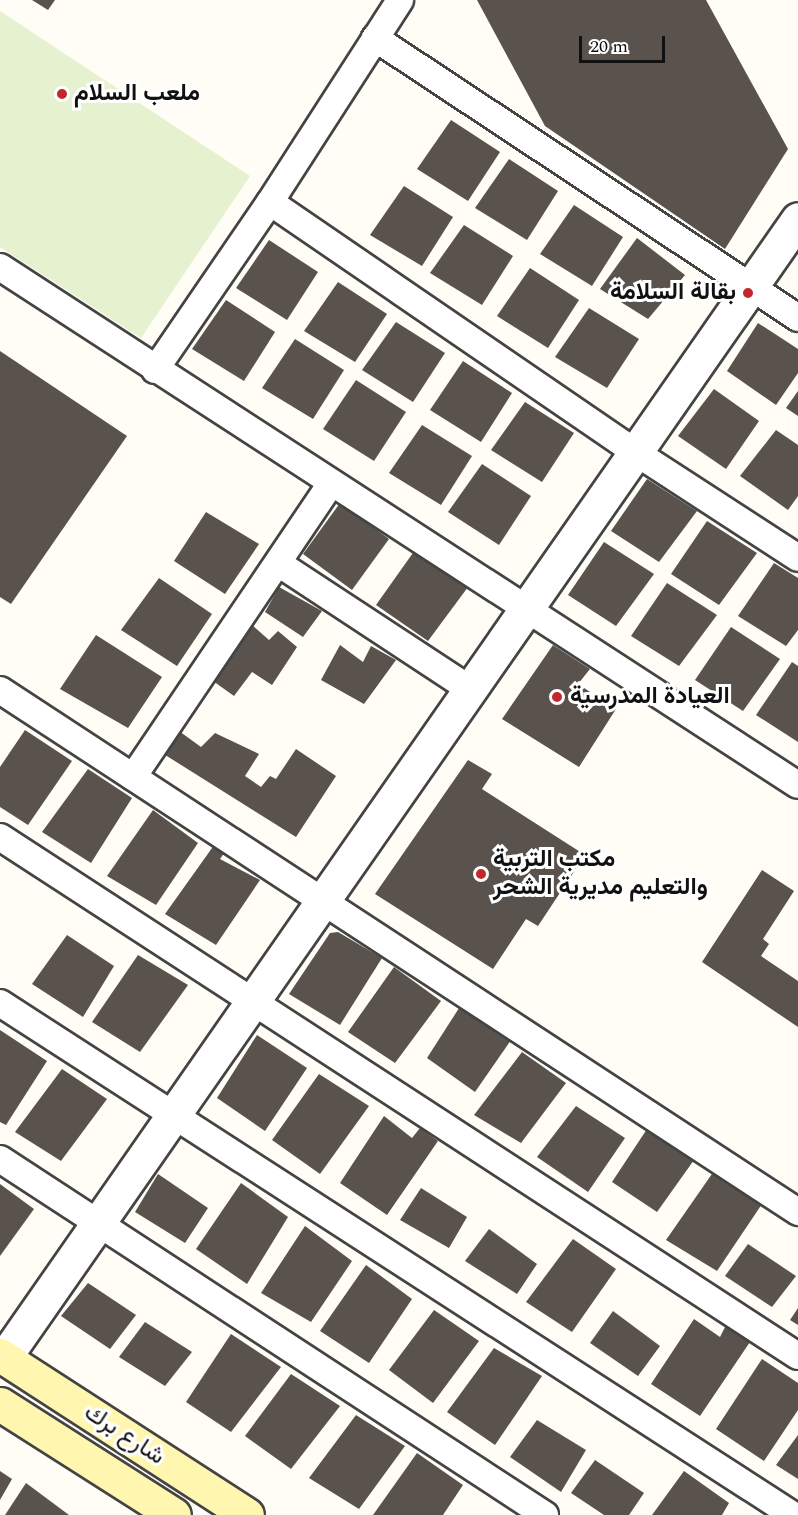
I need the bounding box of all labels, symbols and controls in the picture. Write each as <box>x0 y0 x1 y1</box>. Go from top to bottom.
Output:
scale bar <box>582 24 668 62</box>
text: 20 m <box>590 33 628 60</box>
place label: ملعب السلام <box>74 80 200 108</box>
marker: ملعب السلام <box>55 87 69 101</box>
place label: بقالة السلامة <box>610 279 736 307</box>
marker: بقالة السلامة <box>741 286 755 300</box>
place label: العيادة المدرسية <box>570 683 730 711</box>
marker: العيادة المدرسية <box>548 688 566 706</box>
place label: مكتب التربية والتعليم مديرية الشحر <box>493 846 708 902</box>
marker: مكتب التربية والتعليم مديرية الشحر <box>474 867 488 881</box>
street label: شارع برك <box>78 1398 170 1472</box>

